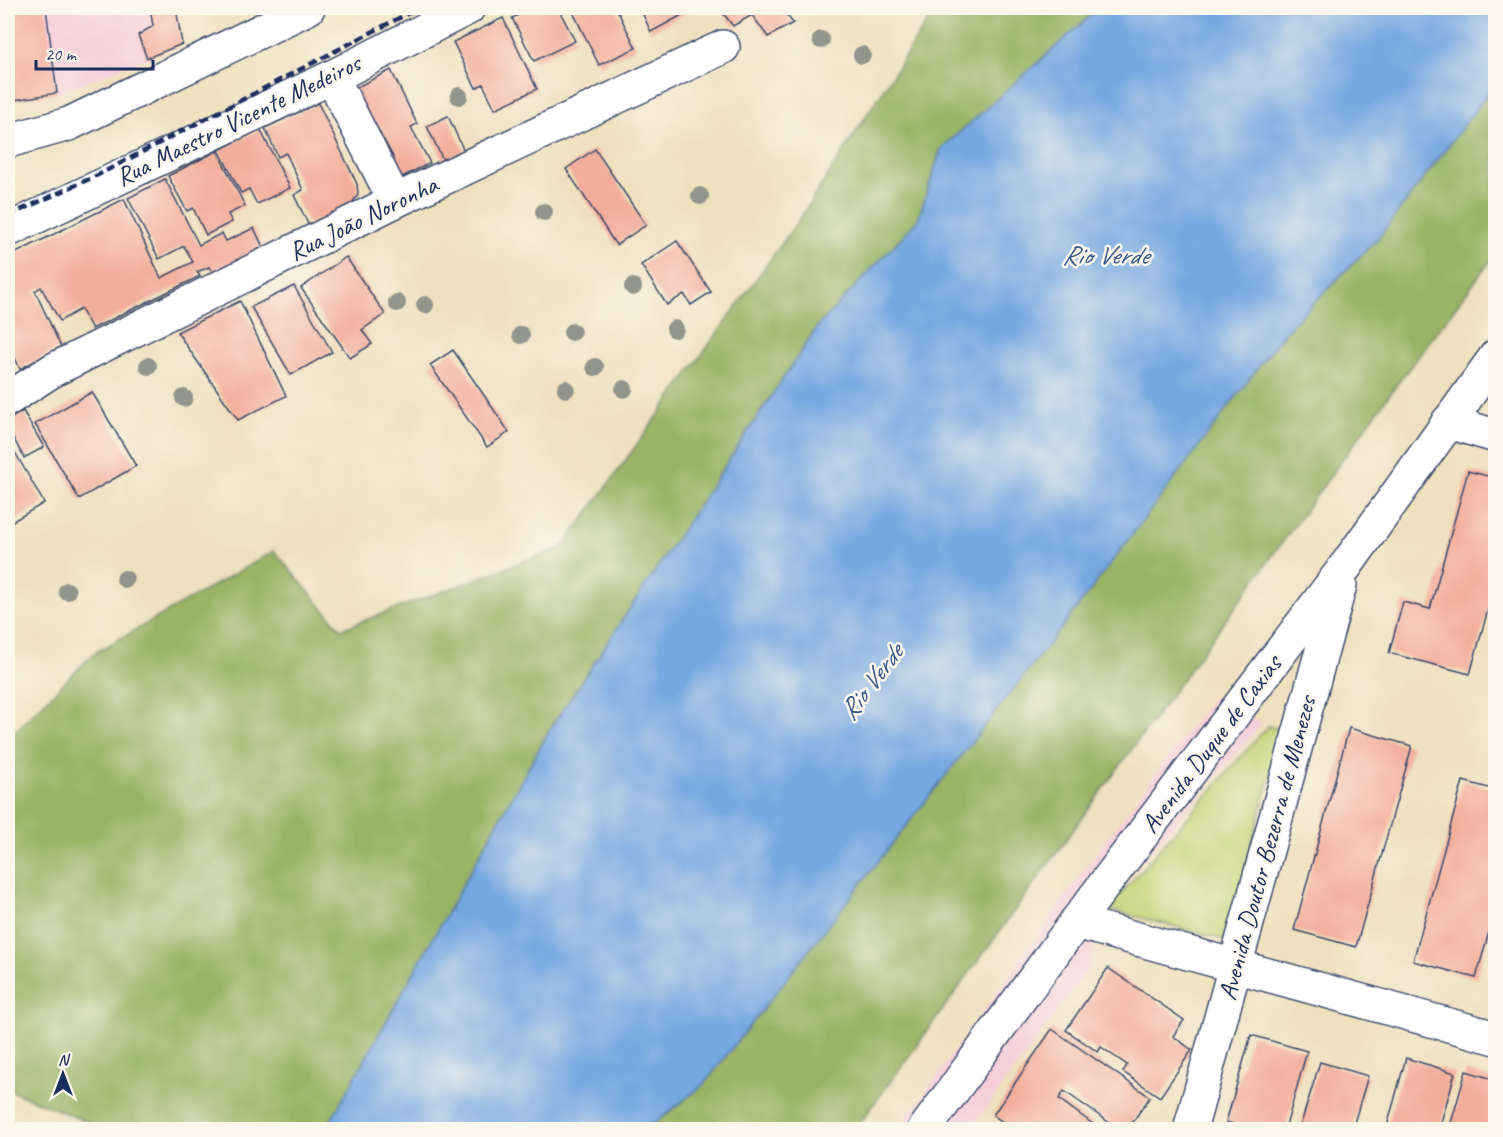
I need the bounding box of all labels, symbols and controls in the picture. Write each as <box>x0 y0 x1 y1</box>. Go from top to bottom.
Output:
scale bar <box>36 33 153 71</box>
text: 20 m <box>45 43 78 65</box>
street label: Rua Maestro Vicente Medeiros <box>110 45 368 194</box>
street label: Rua João Noronha <box>283 167 444 268</box>
water label: Rio Verde <box>1062 238 1152 272</box>
water label: Rio Verde <box>832 634 913 727</box>
street label: Avenida Duque de Caxias <box>1133 647 1290 839</box>
street label: Avenida Doutor Bezerra de Menezes <box>1211 690 1324 1004</box>
north arrow <box>33 1044 93 1104</box>
text: N <box>58 1050 71 1070</box>

